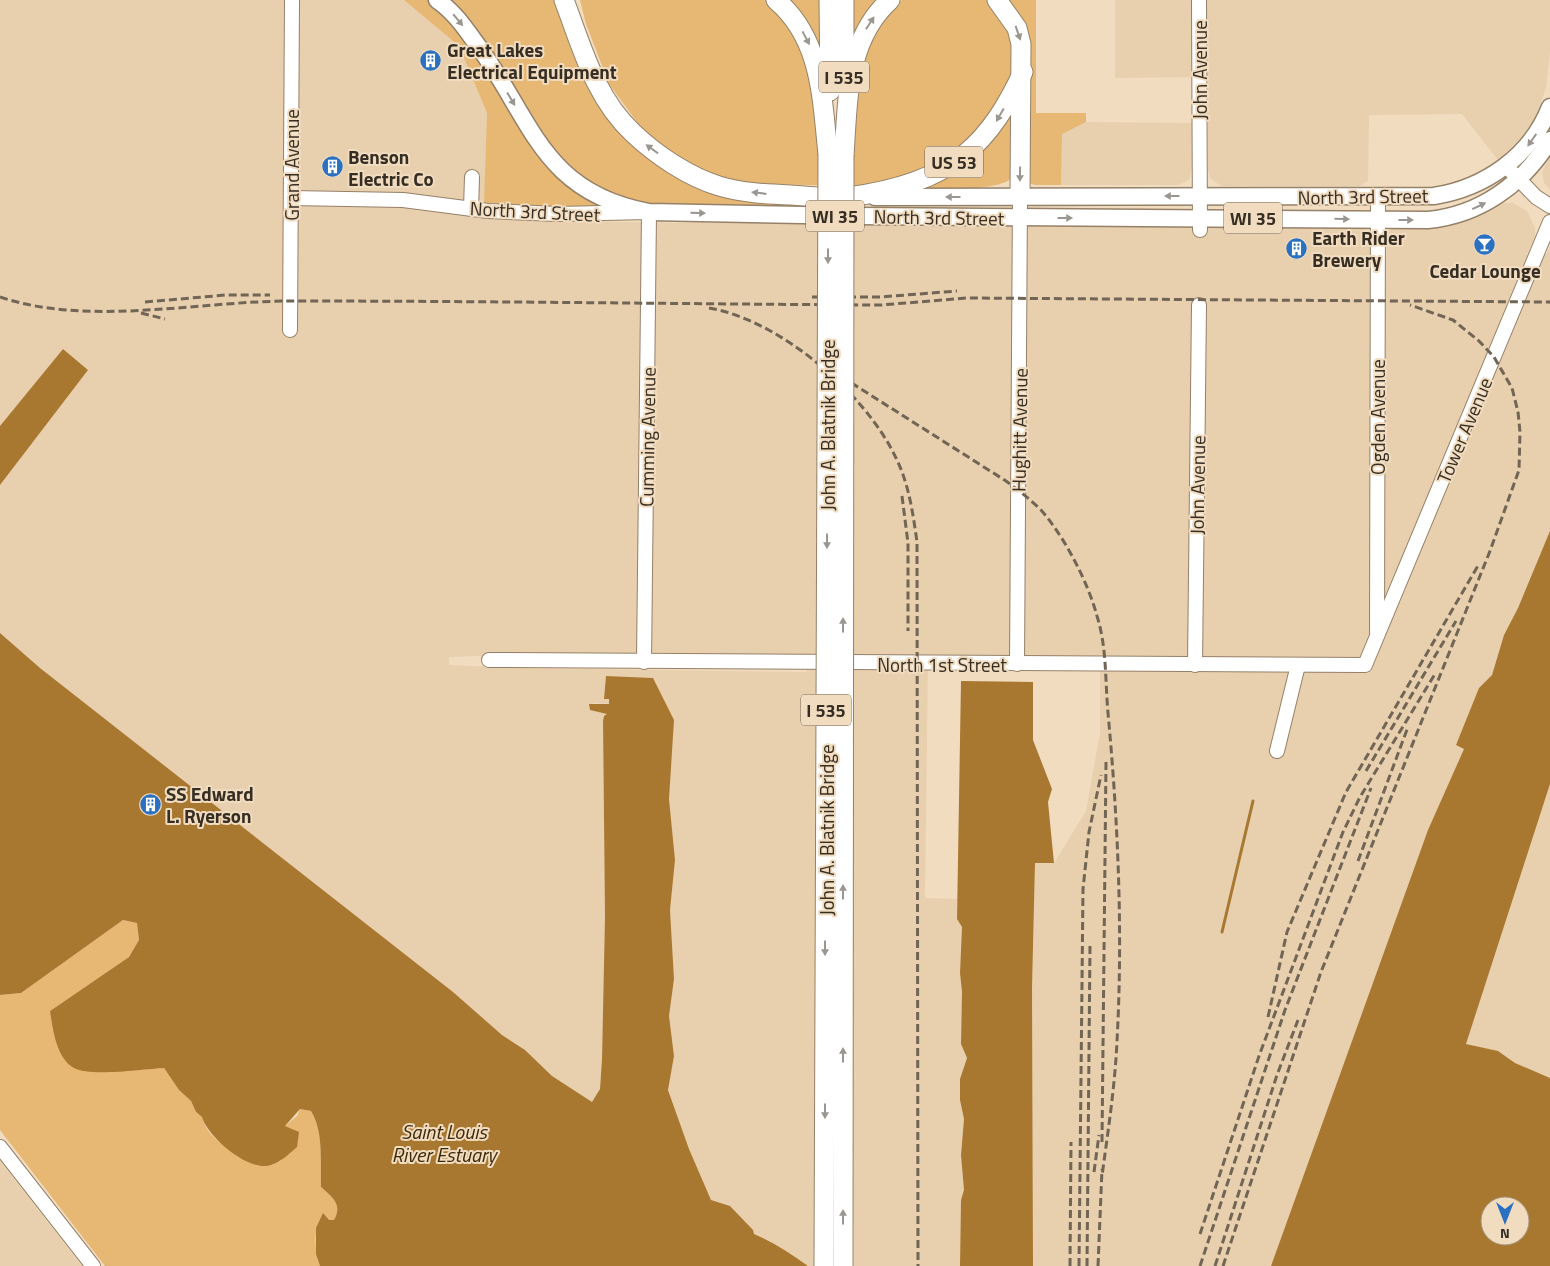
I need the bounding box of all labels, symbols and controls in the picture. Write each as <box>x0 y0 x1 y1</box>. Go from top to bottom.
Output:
one-way arrow <box>452 13 463 26</box>
one-way arrow <box>866 16 875 30</box>
street label: John Avenue <box>1185 20 1214 120</box>
one-way arrow <box>1015 26 1022 41</box>
one-way arrow <box>802 31 810 45</box>
place label: Great Lakes Electrical Equipment <box>447 35 617 86</box>
building icon: Great Lakes Electrical Equipment <box>419 48 443 72</box>
road number: I 535 <box>819 62 869 92</box>
one-way arrow <box>506 92 515 105</box>
street label: Grand Avenue <box>277 109 306 221</box>
one-way arrow <box>995 109 1004 122</box>
one-way arrow <box>1527 133 1537 146</box>
place label: Benson Electric Co <box>348 142 434 193</box>
one-way arrow <box>645 144 659 154</box>
road number: US 53 <box>925 146 983 178</box>
building icon: Benson Electric Co <box>320 155 344 179</box>
one-way arrow <box>1016 166 1024 182</box>
street label: North 3rd Street <box>1297 180 1429 212</box>
one-way arrow <box>751 189 767 197</box>
one-way arrow <box>1164 192 1180 200</box>
street label: North 3rd Street <box>469 193 601 229</box>
one-way arrow <box>945 193 961 201</box>
road number: WI 35 <box>806 200 864 232</box>
street label: North 3rd Street <box>873 201 1005 233</box>
one-way arrow <box>1472 201 1486 209</box>
road number: WI 35 <box>1224 202 1282 234</box>
one-way arrow <box>690 210 706 218</box>
one-way arrow <box>1057 214 1073 222</box>
one-way arrow <box>1334 215 1350 223</box>
one-way arrow <box>1398 216 1414 224</box>
place label: Earth Rider Brewery <box>1312 223 1405 274</box>
bar icon: Cedar Lounge <box>1473 232 1497 256</box>
building icon: Earth Rider Brewery <box>1284 236 1308 260</box>
one-way arrow <box>824 248 832 264</box>
place label: Cedar Lounge <box>1429 256 1541 285</box>
street label: John A. Blatnik Bridge <box>813 339 842 511</box>
street label: Ogden Avenue <box>1363 359 1392 475</box>
street label: Cumming Avenue <box>631 367 663 507</box>
street label: Hughitt Avenue <box>1003 368 1035 492</box>
street label: Tower Avenue <box>1429 373 1499 487</box>
street label: John Avenue <box>1182 435 1212 535</box>
one-way arrow <box>823 533 831 549</box>
one-way arrow <box>839 617 847 633</box>
street label: North 1st Street <box>877 650 1007 679</box>
road number: I 535 <box>801 694 851 726</box>
street label: John A. Blatnik Bridge <box>812 744 841 916</box>
place label: SS Edward L. Ryerson <box>166 779 254 830</box>
building icon: SS Edward L. Ryerson <box>138 792 162 816</box>
one-way arrow <box>839 884 847 900</box>
one-way arrow <box>821 940 829 956</box>
one-way arrow <box>839 1047 847 1063</box>
one-way arrow <box>821 1103 829 1119</box>
water label: Saint Louis River Estuary <box>392 1116 498 1170</box>
north arrow <box>1480 1196 1530 1246</box>
one-way arrow <box>839 1209 847 1225</box>
text: N <box>1500 1224 1510 1245</box>

